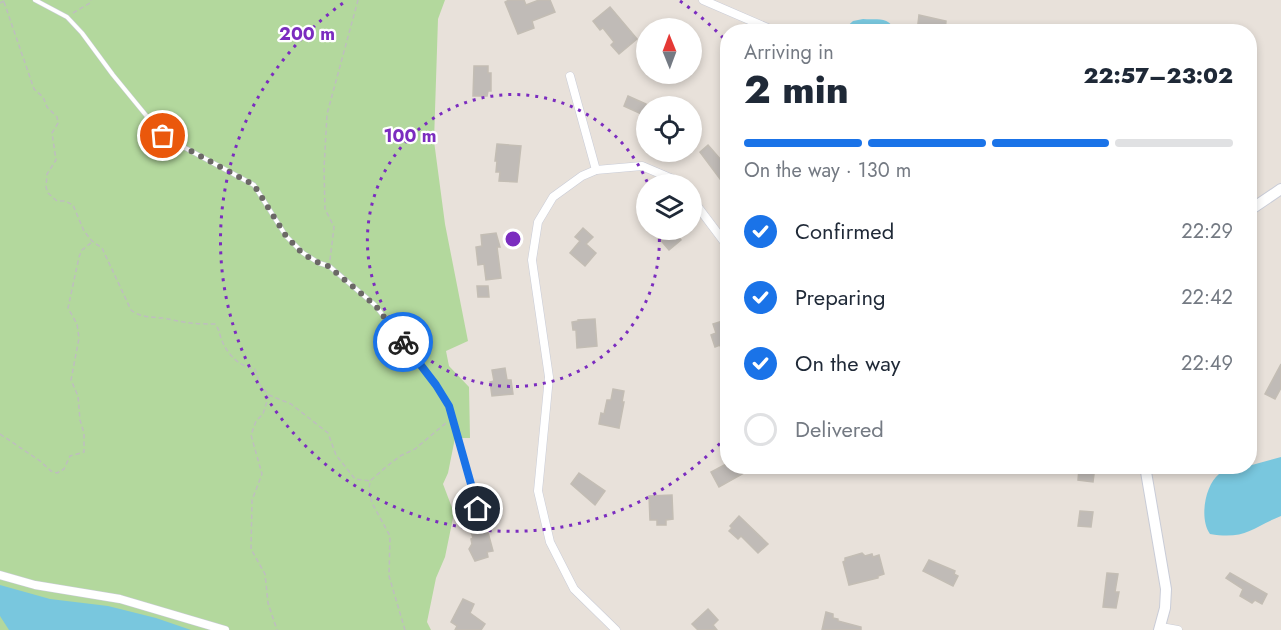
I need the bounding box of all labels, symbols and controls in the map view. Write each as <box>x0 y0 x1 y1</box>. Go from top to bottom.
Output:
north arrow <box>636 18 702 84</box>
map controls <box>636 18 702 240</box>
text: 200 m <box>279 21 335 47</box>
text: Arriving in <box>744 38 834 67</box>
text: 22:57–23:02 <box>1083 59 1233 91</box>
text: 2 min <box>744 61 849 118</box>
button: locate <box>636 96 702 162</box>
pin <box>137 110 188 161</box>
icon: bag <box>146 119 179 152</box>
text: 100 m <box>383 123 437 149</box>
text: On the way · 130 m <box>744 156 911 185</box>
button: layers <box>636 174 702 240</box>
icon: check <box>744 215 777 248</box>
text: Confirmed <box>795 215 894 247</box>
text: 22:29 <box>1181 217 1233 246</box>
centre of rings <box>503 229 523 249</box>
icon: check <box>744 281 777 314</box>
text: Preparing <box>795 281 886 313</box>
text: 22:42 <box>1181 283 1233 312</box>
courier <box>373 312 433 372</box>
icon: bike <box>387 326 420 359</box>
icon: check <box>744 347 777 380</box>
text: On the way <box>795 347 900 379</box>
text: 22:49 <box>1181 349 1233 378</box>
text: Delivered <box>795 413 884 445</box>
pin <box>452 483 503 534</box>
icon: home <box>461 492 494 525</box>

